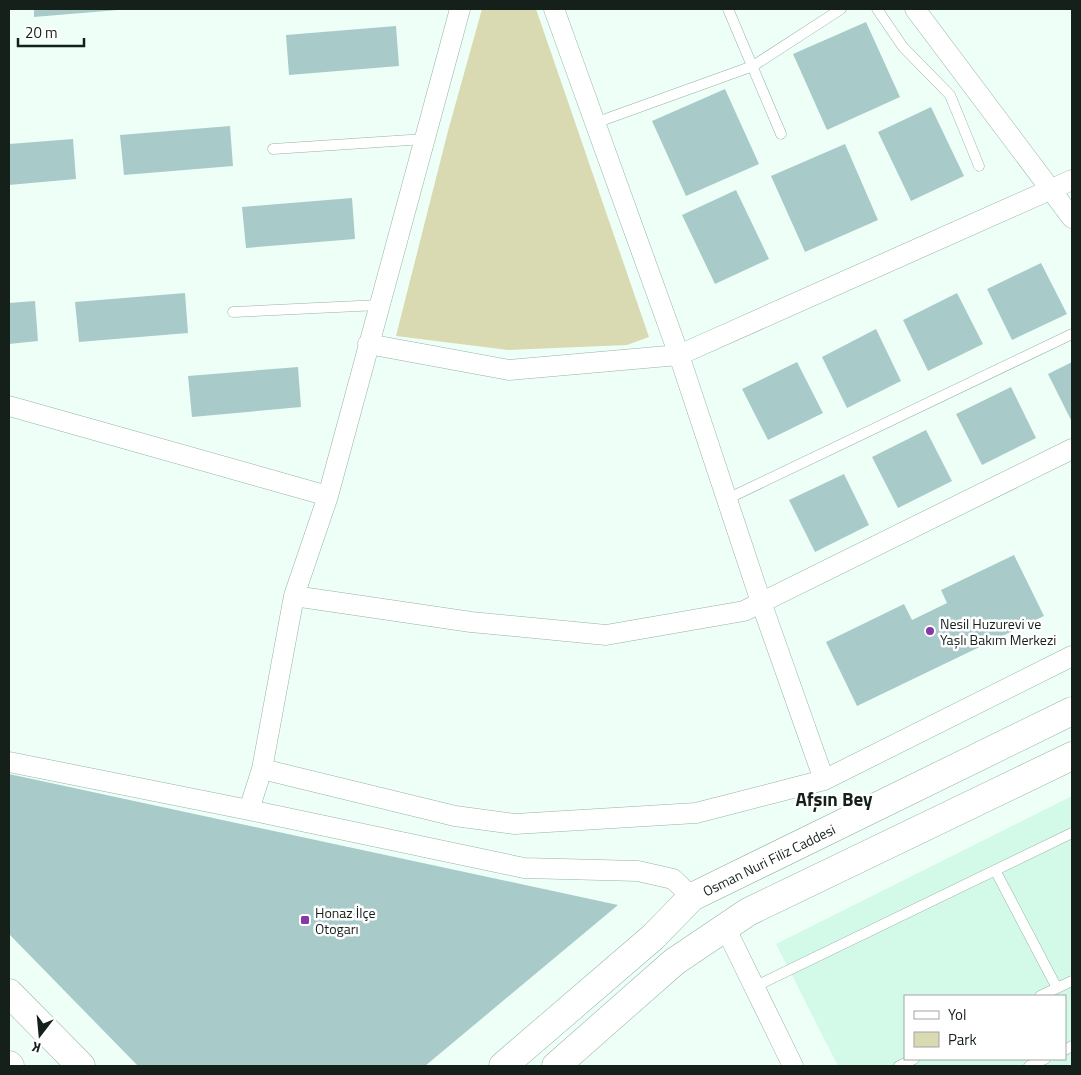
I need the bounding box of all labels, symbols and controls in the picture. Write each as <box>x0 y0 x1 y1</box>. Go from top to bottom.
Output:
scale bar <box>18 15 84 47</box>
text: 20 m <box>25 21 58 44</box>
place label: Nesil Huzurevi ve Yaşlı Bakım Merkezi <box>940 613 1056 650</box>
marker: Nesil Huzurevi ve Yaşlı Bakım Merkezi <box>924 625 936 637</box>
district label: Afşın Bey <box>795 784 873 813</box>
street label: Osman Nuri Filiz Caddesi <box>699 818 839 901</box>
place label: Honaz İlçe Otogarı <box>315 902 376 939</box>
marker: Honaz İlçe Otogarı <box>299 914 311 926</box>
legend <box>904 995 1066 1060</box>
text: Yol <box>948 1003 966 1026</box>
north arrow <box>15 1010 65 1060</box>
text: Park <box>948 1028 977 1051</box>
text: K <box>29 1037 43 1059</box>

